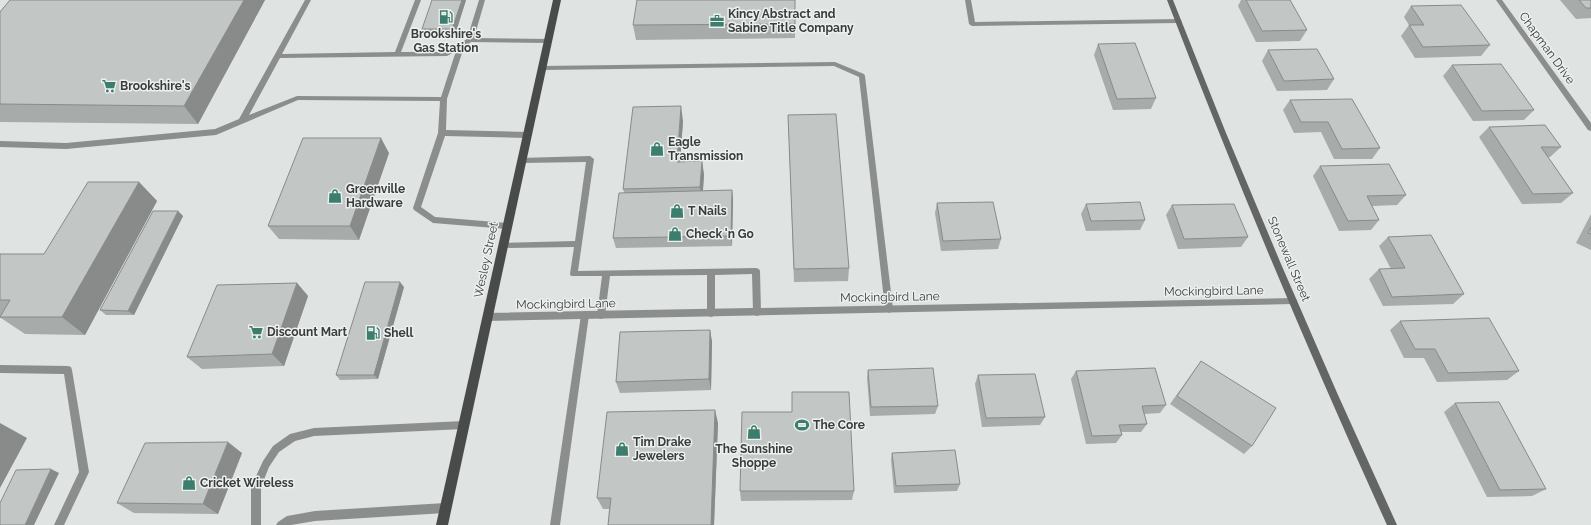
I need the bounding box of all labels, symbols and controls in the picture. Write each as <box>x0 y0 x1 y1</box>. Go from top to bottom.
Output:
place label: Kincy Abstract and Sabine Title Company <box>728 7 854 35</box>
fuel station icon: Brookshire's Gas Station <box>438 9 454 25</box>
street label: Chapman Drive <box>1516 9 1578 87</box>
office icon: Kincy Abstract and Sabine Title Company <box>709 13 725 29</box>
place label: Brookshire's Gas Station <box>411 27 481 55</box>
supermarket icon: Brookshire's <box>101 78 117 94</box>
place label: Brookshire's <box>120 79 190 93</box>
place label: Eagle Transmission <box>668 135 743 163</box>
shop icon: Eagle Transmission <box>649 141 665 157</box>
place label: Greenville Hardware <box>346 182 405 210</box>
shop icon: Greenville Hardware <box>327 188 343 204</box>
shop icon: T Nails <box>669 203 685 219</box>
place label: T Nails <box>688 204 727 218</box>
street label: Stonewall Street <box>1265 214 1313 304</box>
street label: Wesley Street <box>471 221 501 299</box>
shop icon: Check 'n Go <box>667 226 683 242</box>
place label: Check 'n Go <box>686 227 754 241</box>
street label: Mockingbird Lane <box>1164 283 1264 299</box>
street label: Mockingbird Lane <box>840 289 940 305</box>
street label: Mockingbird Lane <box>516 296 616 312</box>
supermarket icon: Discount Mart <box>248 324 264 340</box>
place label: Discount Mart <box>267 325 347 339</box>
fuel station icon: Shell <box>365 325 381 341</box>
place label: Shell <box>384 326 414 340</box>
sports icon: The Core <box>794 417 810 433</box>
place label: The Core <box>813 418 865 432</box>
shop icon: The Sunshine Shoppe <box>746 424 762 440</box>
place label: Tim Drake Jewelers <box>633 435 691 463</box>
shop icon: Tim Drake Jewelers <box>614 441 630 457</box>
place label: The Sunshine Shoppe <box>715 442 793 470</box>
shop icon: Cricket Wireless <box>181 475 197 491</box>
place label: Cricket Wireless <box>200 476 294 490</box>

